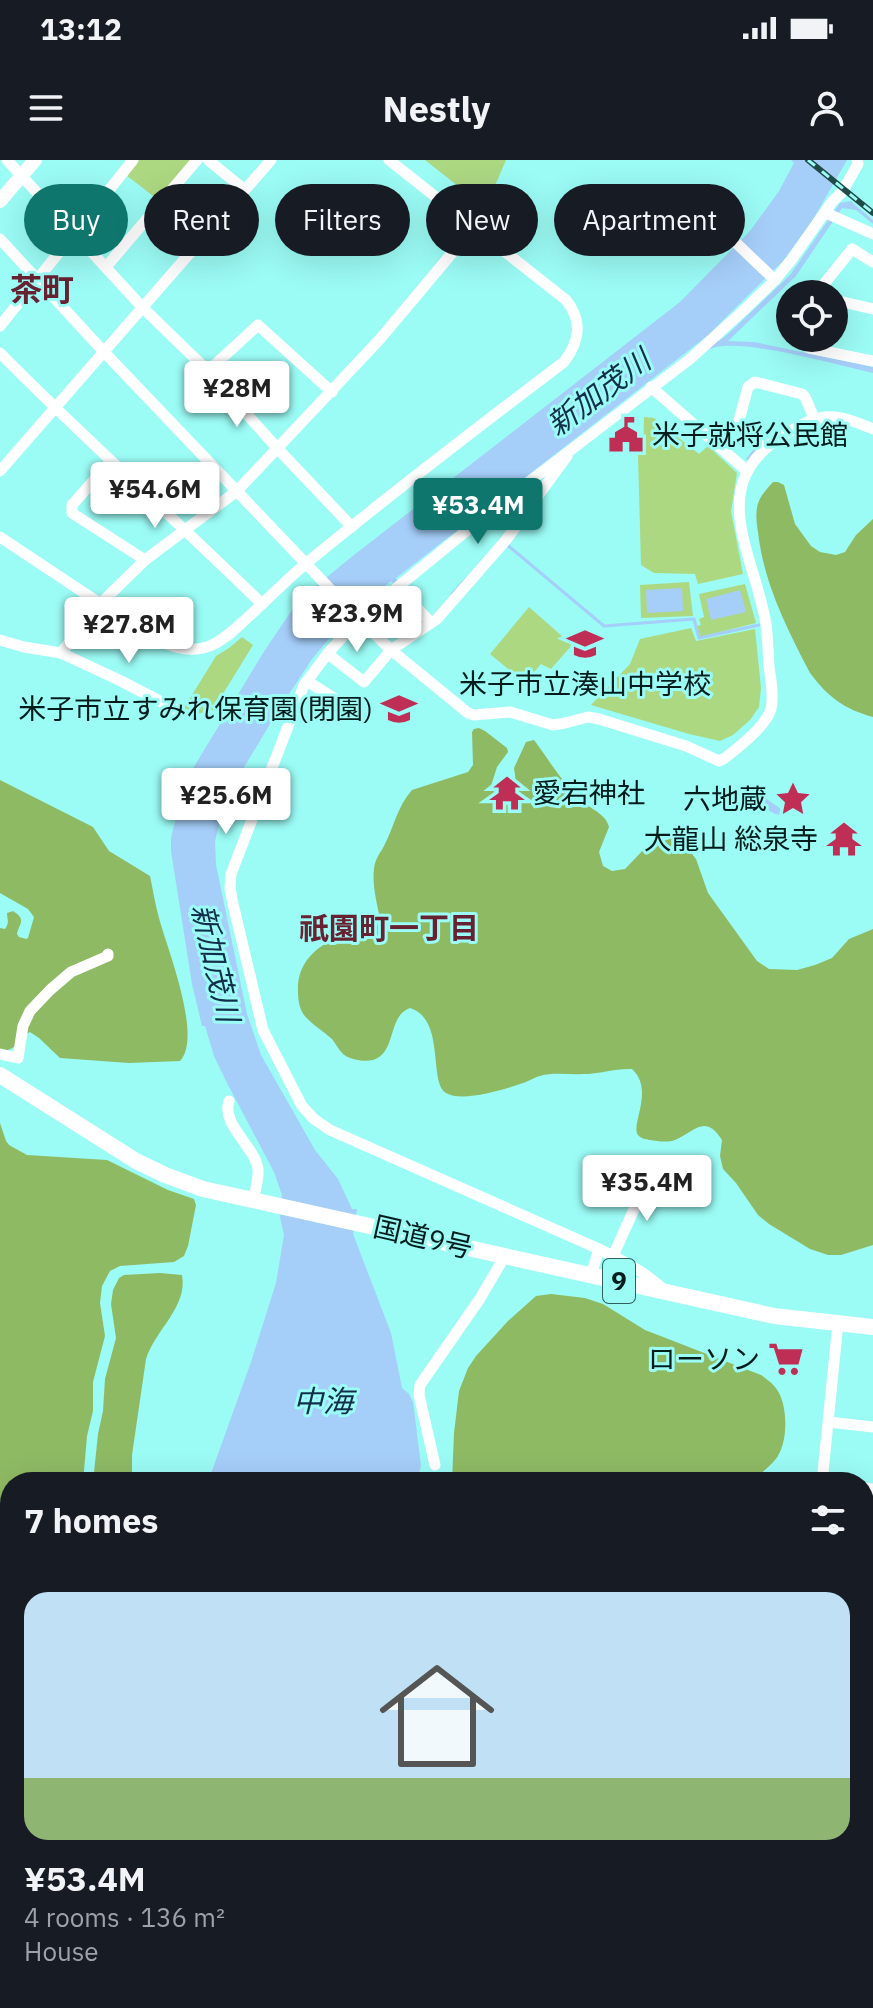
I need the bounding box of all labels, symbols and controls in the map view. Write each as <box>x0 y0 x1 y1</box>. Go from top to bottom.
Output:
text: 13:12 <box>40 9 122 48</box>
text: Nestly <box>383 85 490 132</box>
icon: menu <box>24 86 68 130</box>
icon: person <box>805 86 849 130</box>
chip: Buy <box>24 184 128 256</box>
chip: Rent <box>144 184 259 256</box>
chip: Filters <box>275 184 410 256</box>
chip: New <box>426 184 538 256</box>
chip: Apartment <box>554 184 745 256</box>
district label: 茶町 <box>10 268 74 310</box>
map controls <box>776 280 848 352</box>
button: locate <box>776 280 848 352</box>
water label: 新加茂川 <box>538 338 660 443</box>
pin: ¥28M <box>190 361 284 429</box>
text: ¥28M <box>202 370 272 404</box>
public building icon: 米子就将公民館 <box>607 416 645 454</box>
place label: 米子就将公民館 <box>652 416 848 453</box>
pin: ¥54.6M <box>90 462 220 530</box>
text: ¥54.6M <box>108 471 202 505</box>
pin: ¥53.4M <box>413 478 543 546</box>
text: ¥53.4M <box>431 487 525 521</box>
pin: ¥23.9M <box>292 586 422 654</box>
text: ¥23.9M <box>310 595 404 629</box>
pin: ¥27.8M <box>64 597 194 665</box>
text: ¥27.8M <box>82 606 176 640</box>
school or university icon: 米子市立湊山中学校 <box>566 625 604 663</box>
place label: 米子市立湊山中学校 <box>459 665 711 702</box>
place label: 米子市立すみれ保育園(閉園) <box>18 690 373 727</box>
school or university icon: 米子市立すみれ保育園(閉園) <box>380 690 418 728</box>
pin: ¥25.6M <box>161 768 291 836</box>
temple icon: 愛宕神社 <box>488 774 526 812</box>
place label: 愛宕神社 <box>533 774 645 811</box>
text: ¥25.6M <box>179 777 273 811</box>
place label: 六地蔵 <box>683 780 767 817</box>
place icon: 六地蔵 <box>774 780 812 818</box>
place label: 大龍山 総泉寺 <box>643 820 818 857</box>
temple icon: 大龍山 総泉寺 <box>825 820 863 858</box>
water label: 新加茂川 <box>184 900 250 1028</box>
district label: 祇園町一丁目 <box>299 908 479 947</box>
pin: ¥35.4M <box>582 1155 712 1223</box>
text: ¥35.4M <box>600 1164 694 1198</box>
street label: 国道9号 <box>370 1207 476 1266</box>
road number: 9 <box>603 1259 635 1303</box>
place label: ローソン <box>648 1340 760 1377</box>
supermarket icon: ローソン <box>767 1340 805 1378</box>
water label: 中海 <box>293 1381 357 1420</box>
text: 7 homes <box>24 1498 159 1542</box>
icon: filters <box>806 1498 850 1542</box>
icon: home <box>365 1644 509 1788</box>
text: ¥53.4M <box>24 1856 146 1900</box>
text: 4 rooms · 136 m² <box>24 1900 225 1934</box>
text: House <box>24 1934 99 1968</box>

